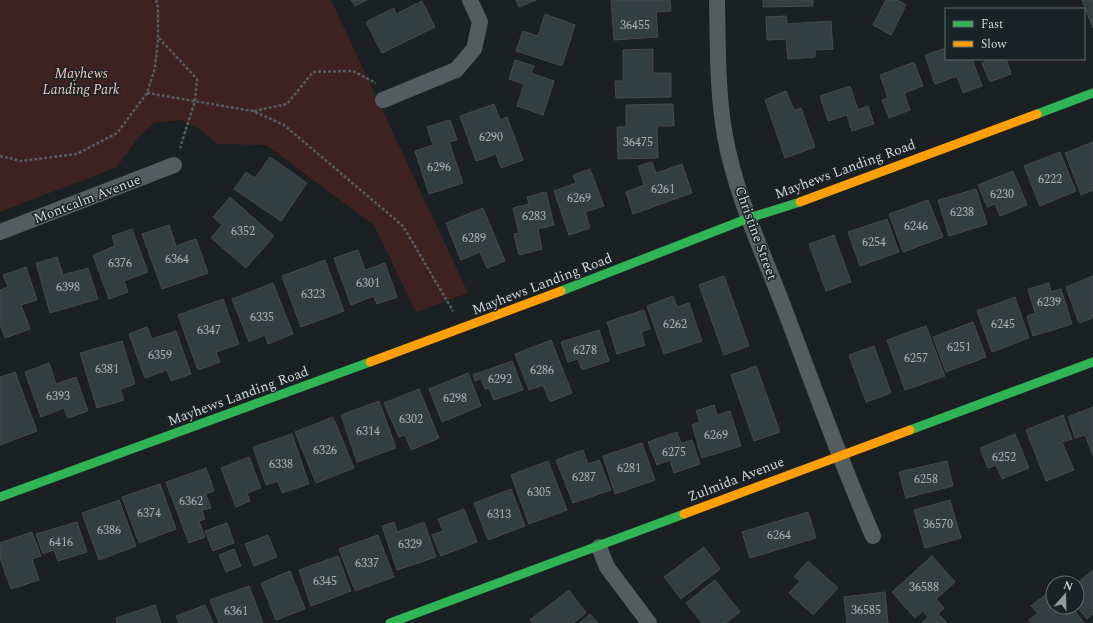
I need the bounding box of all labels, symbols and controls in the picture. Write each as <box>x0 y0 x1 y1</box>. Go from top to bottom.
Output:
legend <box>945 8 1085 60</box>
text: Fast <box>981 15 1003 34</box>
house number: 36455 <box>620 16 650 35</box>
text: Slow <box>981 35 1007 54</box>
park label: Mayhews Landing Park <box>42 63 120 100</box>
house number: 6290 <box>479 128 503 147</box>
house number: 36475 <box>623 133 653 152</box>
street label: Mayhews Landing Road <box>772 134 919 204</box>
house number: 6296 <box>427 158 451 177</box>
street label: Montcalm Avenue <box>30 169 144 229</box>
house number: 6222 <box>1038 170 1062 189</box>
house number: 6261 <box>651 180 675 199</box>
street label: Christine Street <box>729 183 783 283</box>
house number: 6230 <box>990 185 1014 204</box>
house number: 6269 <box>567 189 591 208</box>
house number: 6238 <box>950 203 974 222</box>
house number: 6283 <box>522 207 546 226</box>
house number: 6246 <box>904 217 928 236</box>
house number: 6352 <box>231 222 255 241</box>
house number: 6289 <box>462 229 486 248</box>
house number: 6254 <box>862 233 886 252</box>
street label: Mayhews Landing Road <box>469 247 615 320</box>
house number: 6364 <box>165 250 189 269</box>
house number: 6376 <box>108 254 132 273</box>
house number: 6301 <box>356 274 380 293</box>
house number: 6398 <box>56 278 80 297</box>
house number: 6323 <box>301 285 325 304</box>
house number: 6239 <box>1037 293 1061 312</box>
house number: 6335 <box>250 308 274 327</box>
house number: 6262 <box>663 315 687 334</box>
house number: 6245 <box>991 315 1015 334</box>
house number: 6347 <box>197 321 221 340</box>
house number: 6251 <box>947 338 971 357</box>
house number: 6278 <box>573 341 597 360</box>
house number: 6359 <box>148 346 172 365</box>
house number: 6257 <box>904 349 928 368</box>
house number: 6381 <box>95 360 119 379</box>
street label: Mayhews Landing Road <box>165 361 312 431</box>
house number: 6286 <box>530 361 554 380</box>
house number: 6292 <box>488 370 512 389</box>
house number: 6393 <box>46 387 70 406</box>
house number: 6298 <box>443 389 467 408</box>
house number: 6302 <box>399 410 423 429</box>
house number: 6314 <box>356 422 380 441</box>
house number: 6269 <box>704 426 728 445</box>
house number: 6326 <box>313 441 337 460</box>
house number: 6275 <box>662 443 686 462</box>
house number: 6252 <box>992 448 1016 467</box>
street label: Zulmida Avenue <box>685 451 787 507</box>
house number: 6338 <box>269 455 293 474</box>
house number: 6281 <box>617 459 641 478</box>
house number: 6287 <box>572 468 596 487</box>
house number: 6258 <box>914 470 938 489</box>
house number: 6305 <box>527 483 551 502</box>
house number: 6362 <box>179 492 203 511</box>
house number: 6374 <box>137 504 161 523</box>
house number: 6313 <box>487 505 511 524</box>
house number: 36570 <box>923 515 953 534</box>
house number: 6386 <box>97 521 121 540</box>
house number: 6264 <box>767 526 791 545</box>
house number: 6416 <box>49 533 73 552</box>
house number: 6329 <box>398 535 422 554</box>
house number: 6337 <box>355 554 379 573</box>
house number: 6345 <box>313 572 337 591</box>
north arrow <box>1045 575 1085 615</box>
text: N <box>1061 577 1075 596</box>
house number: 36588 <box>909 578 939 597</box>
house number: 36585 <box>851 601 881 620</box>
house number: 6361 <box>224 602 248 621</box>

